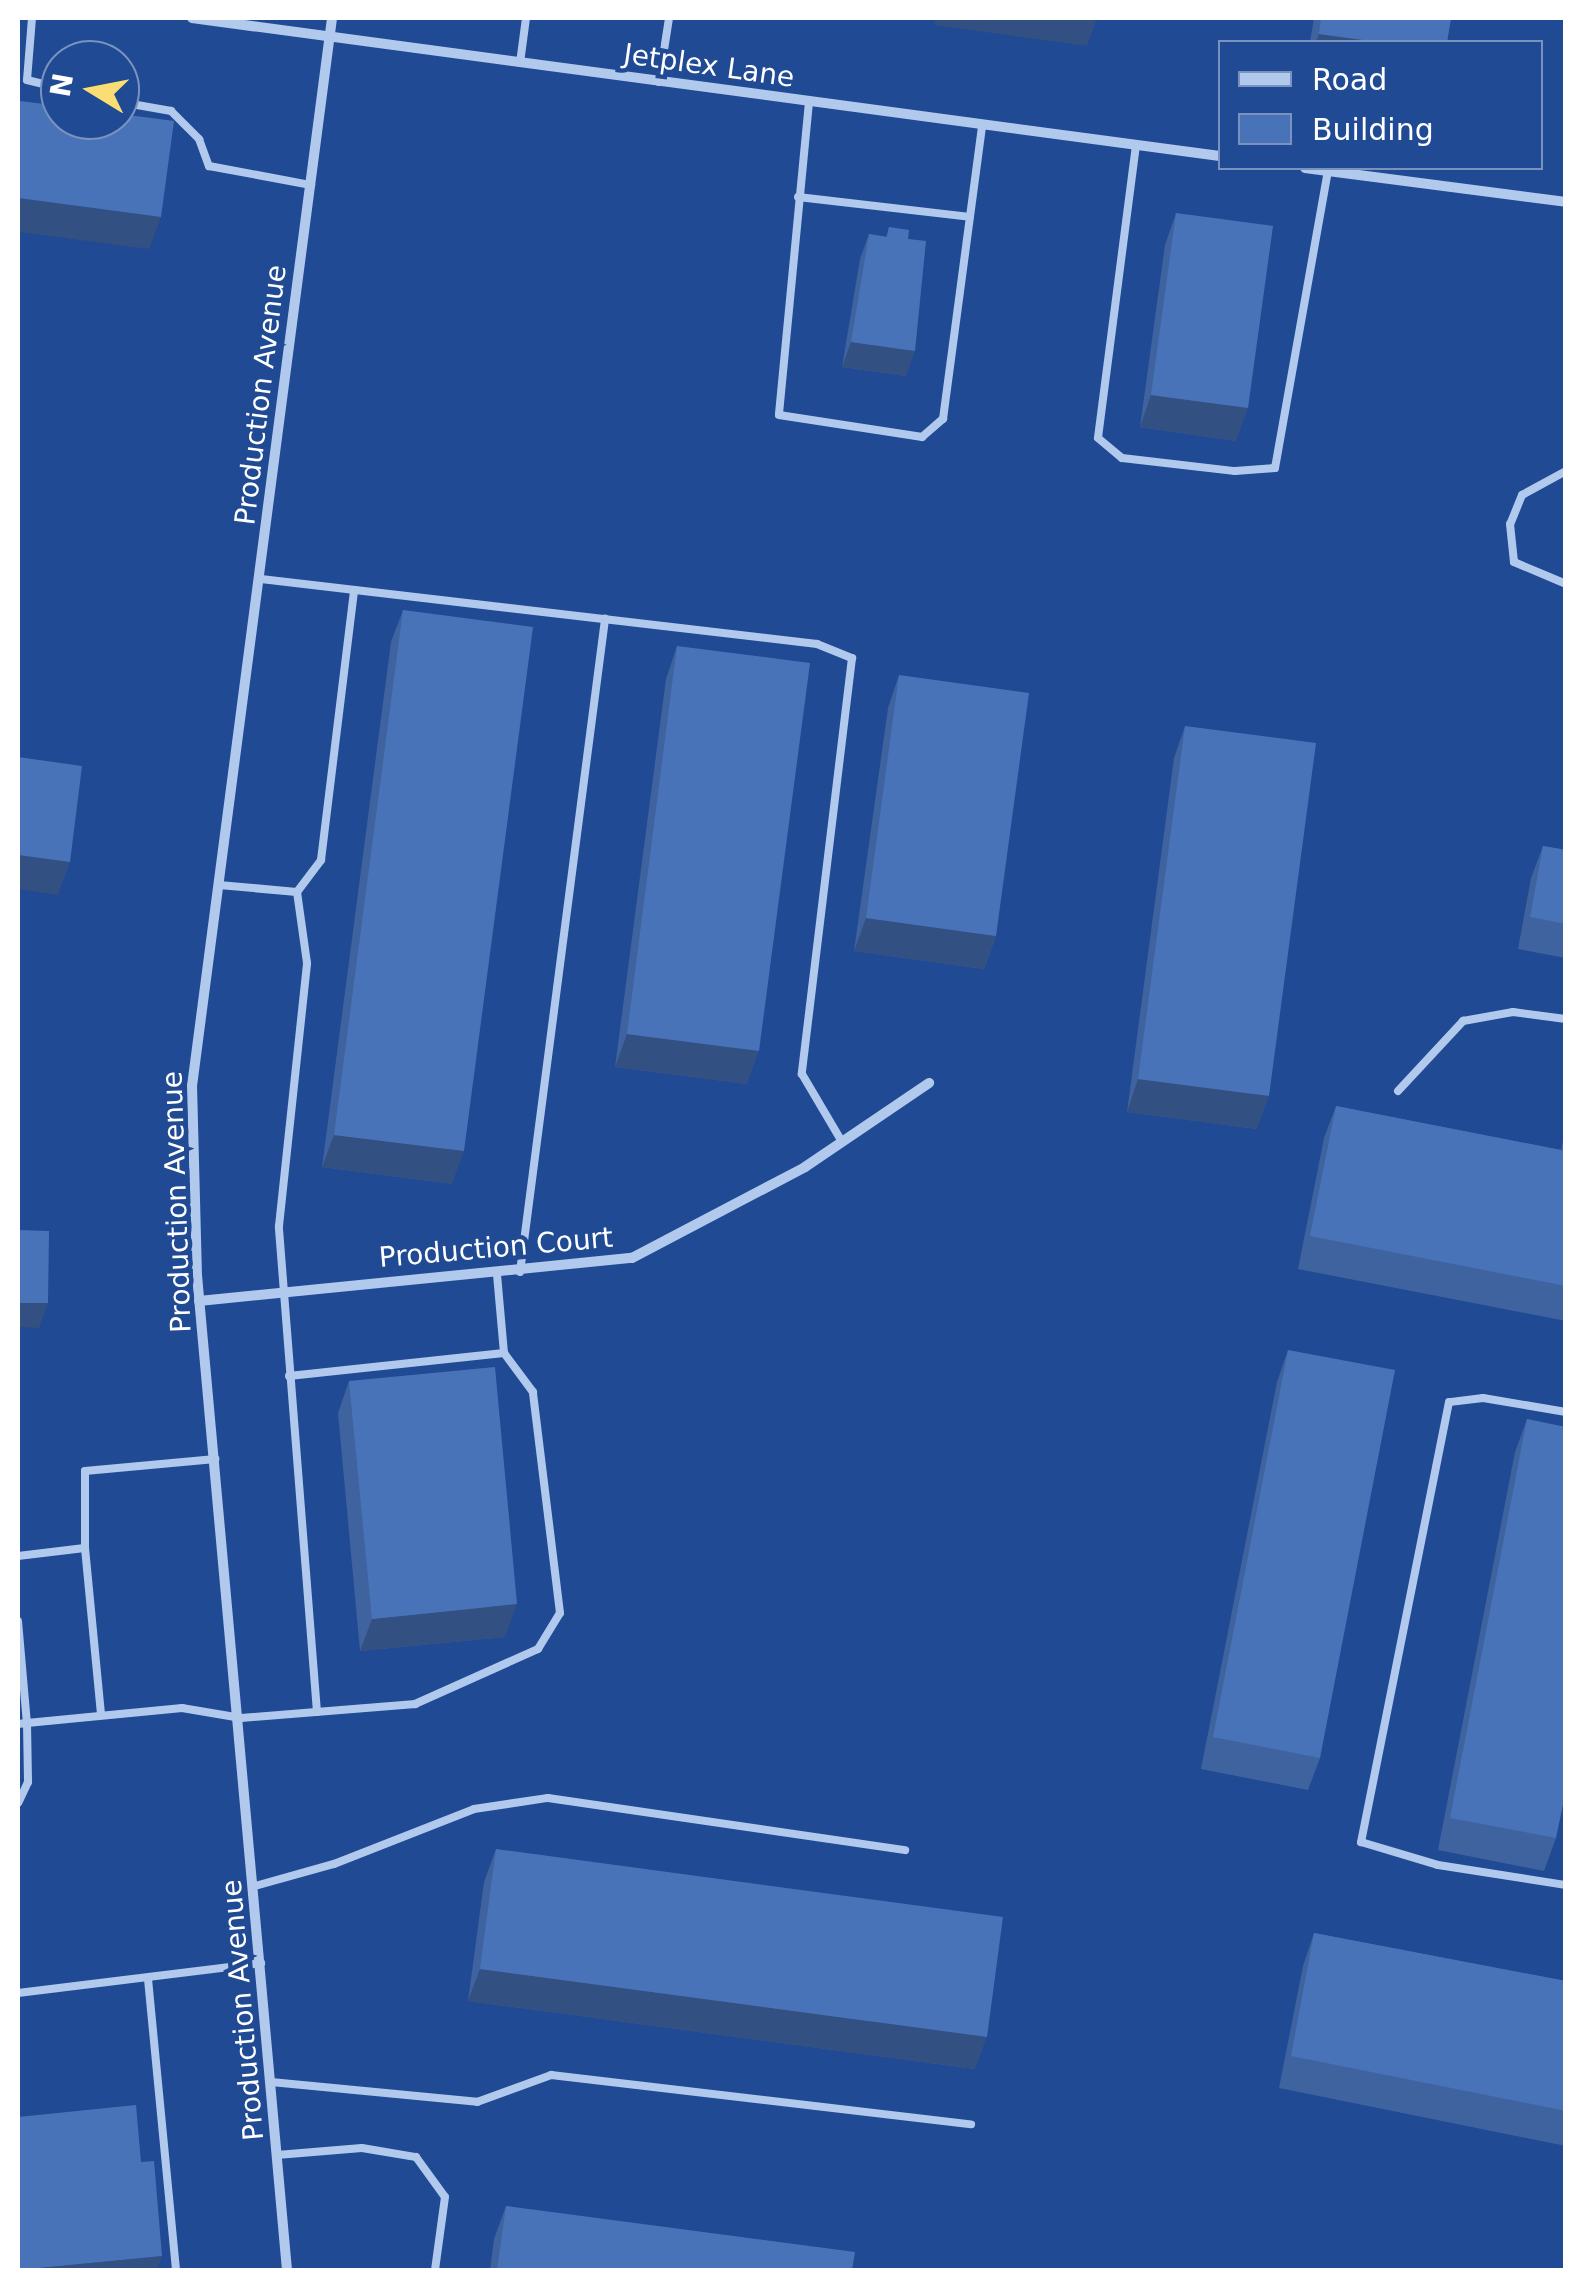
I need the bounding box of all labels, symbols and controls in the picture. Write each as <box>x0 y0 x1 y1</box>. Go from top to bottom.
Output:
street label: Jetplex Lane <box>622 37 796 95</box>
north arrow <box>40 40 140 140</box>
legend <box>1218 40 1543 170</box>
text: Road <box>1312 62 1387 97</box>
text: N <box>44 71 80 99</box>
text: Building <box>1312 112 1434 147</box>
street label: Production Avenue <box>228 263 294 527</box>
street label: Production Avenue <box>156 1071 198 1333</box>
street label: Production Court <box>378 1221 614 1275</box>
street label: Production Avenue <box>215 1878 271 2142</box>

